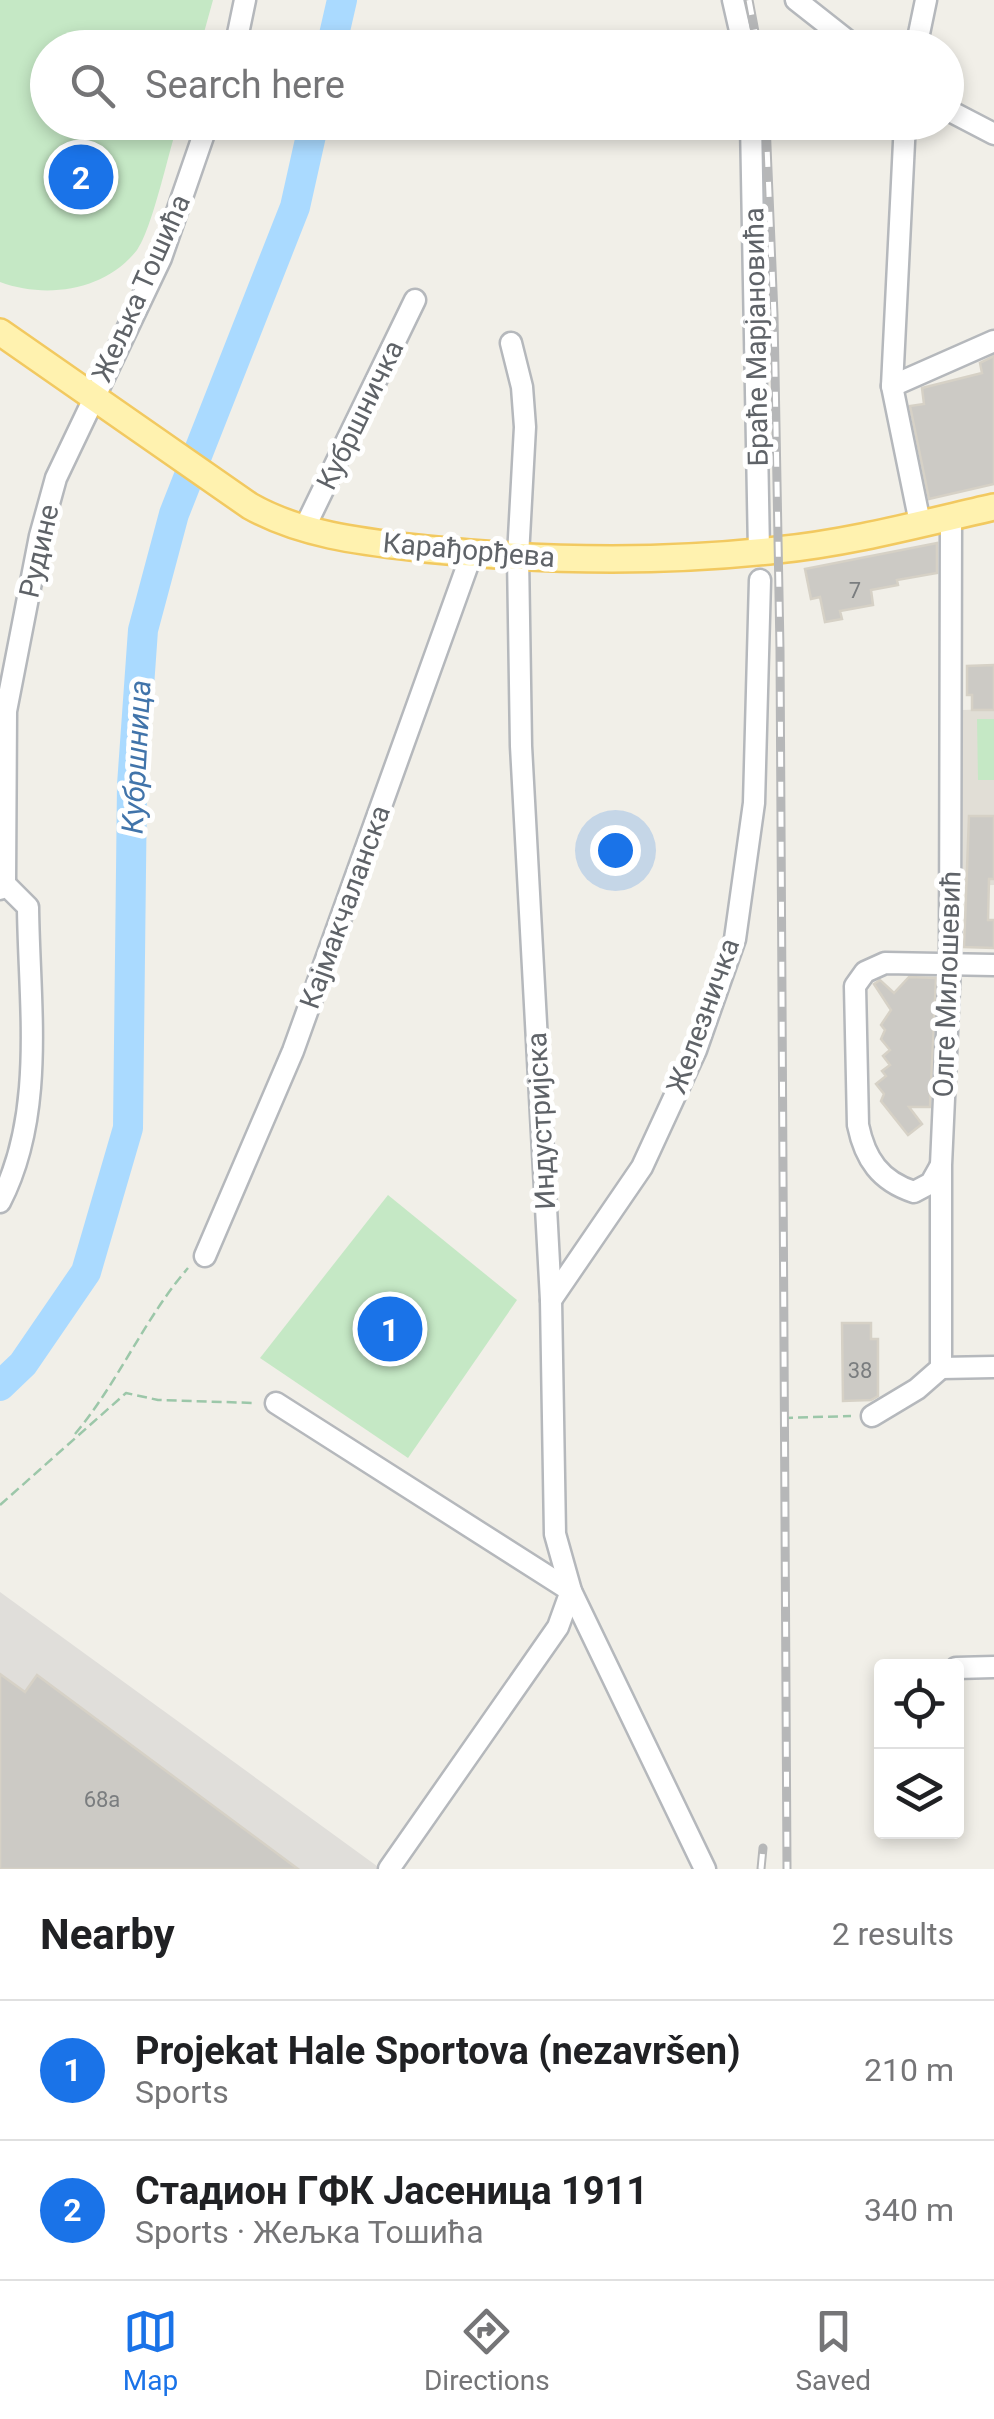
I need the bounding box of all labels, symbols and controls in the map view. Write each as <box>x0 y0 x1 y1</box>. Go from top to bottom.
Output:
search box <box>30 30 964 140</box>
icon: search <box>65 58 120 113</box>
text: Search here <box>145 63 345 107</box>
pin: 2 <box>48 140 114 214</box>
street label: Жељка Тошића <box>85 189 197 387</box>
street label: Браће Марјановића <box>737 207 775 467</box>
street label: Кубршничка <box>310 335 410 495</box>
street label: Рудине <box>12 501 66 601</box>
street label: Карађорђева <box>381 526 557 574</box>
house number: 7 <box>849 578 861 603</box>
water label: Кубршница <box>114 679 158 835</box>
street label: Кајмакчаланска <box>293 801 397 1013</box>
your location <box>590 825 641 876</box>
street label: Олге Милошевић <box>927 870 967 1098</box>
street label: Железничка <box>660 934 746 1098</box>
street label: Индустријска <box>520 1031 562 1211</box>
pin: 1 <box>358 1292 422 1366</box>
house number: 38 <box>848 1358 872 1383</box>
map controls <box>874 1659 964 1839</box>
button: locate <box>874 1659 964 1749</box>
button: layers <box>874 1749 964 1839</box>
house number: 68a <box>84 1787 120 1812</box>
text: Nearby <box>40 1910 175 1959</box>
text: 2 results <box>832 1915 954 1953</box>
text: Projekat Hale Sportova (nezavršen) <box>135 2029 741 2073</box>
text: 1 <box>63 2051 82 2089</box>
text: 210 m <box>864 2051 954 2089</box>
text: Sports <box>135 2073 229 2111</box>
text: Стадион ГФК Јасеница 1911 <box>135 2169 648 2213</box>
text: 2 <box>63 2191 82 2229</box>
text: 340 m <box>864 2191 954 2229</box>
text: Sports · Жељка Тошића <box>135 2213 484 2251</box>
tab: Map <box>123 2304 178 2397</box>
tab: Directions <box>424 2304 550 2397</box>
tab: Saved <box>795 2304 871 2397</box>

